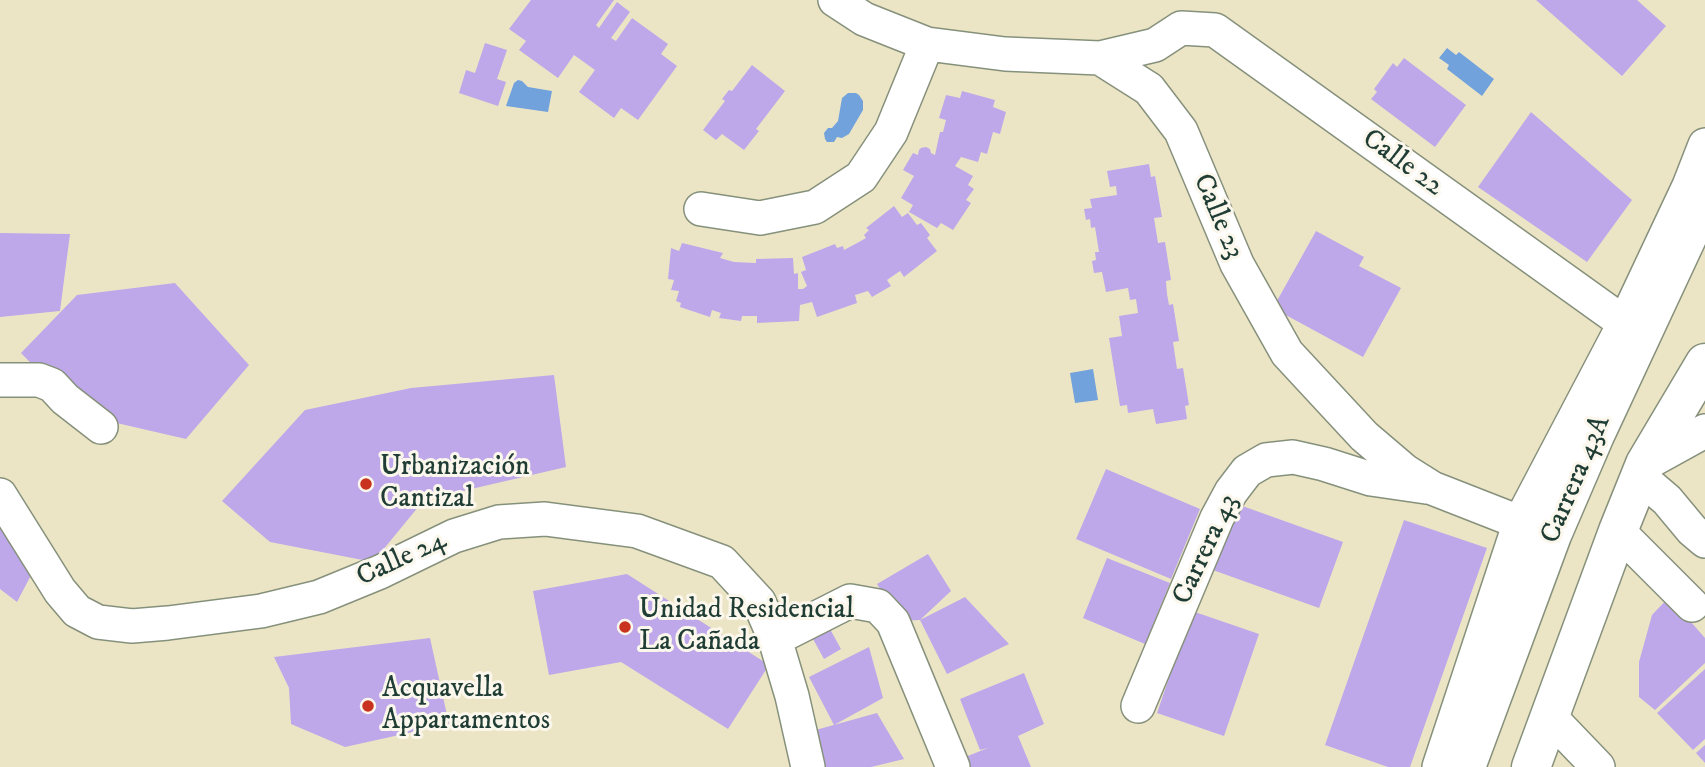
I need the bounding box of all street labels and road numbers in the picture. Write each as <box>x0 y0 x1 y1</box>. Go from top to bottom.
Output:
street label: Calle 22 <box>1355 123 1449 205</box>
street label: Calle 23 <box>1184 169 1250 265</box>
street label: Carrera 43A <box>1535 411 1619 549</box>
street label: Carrera 43 <box>1167 490 1247 610</box>
street label: Calle 24 <box>352 525 452 595</box>

